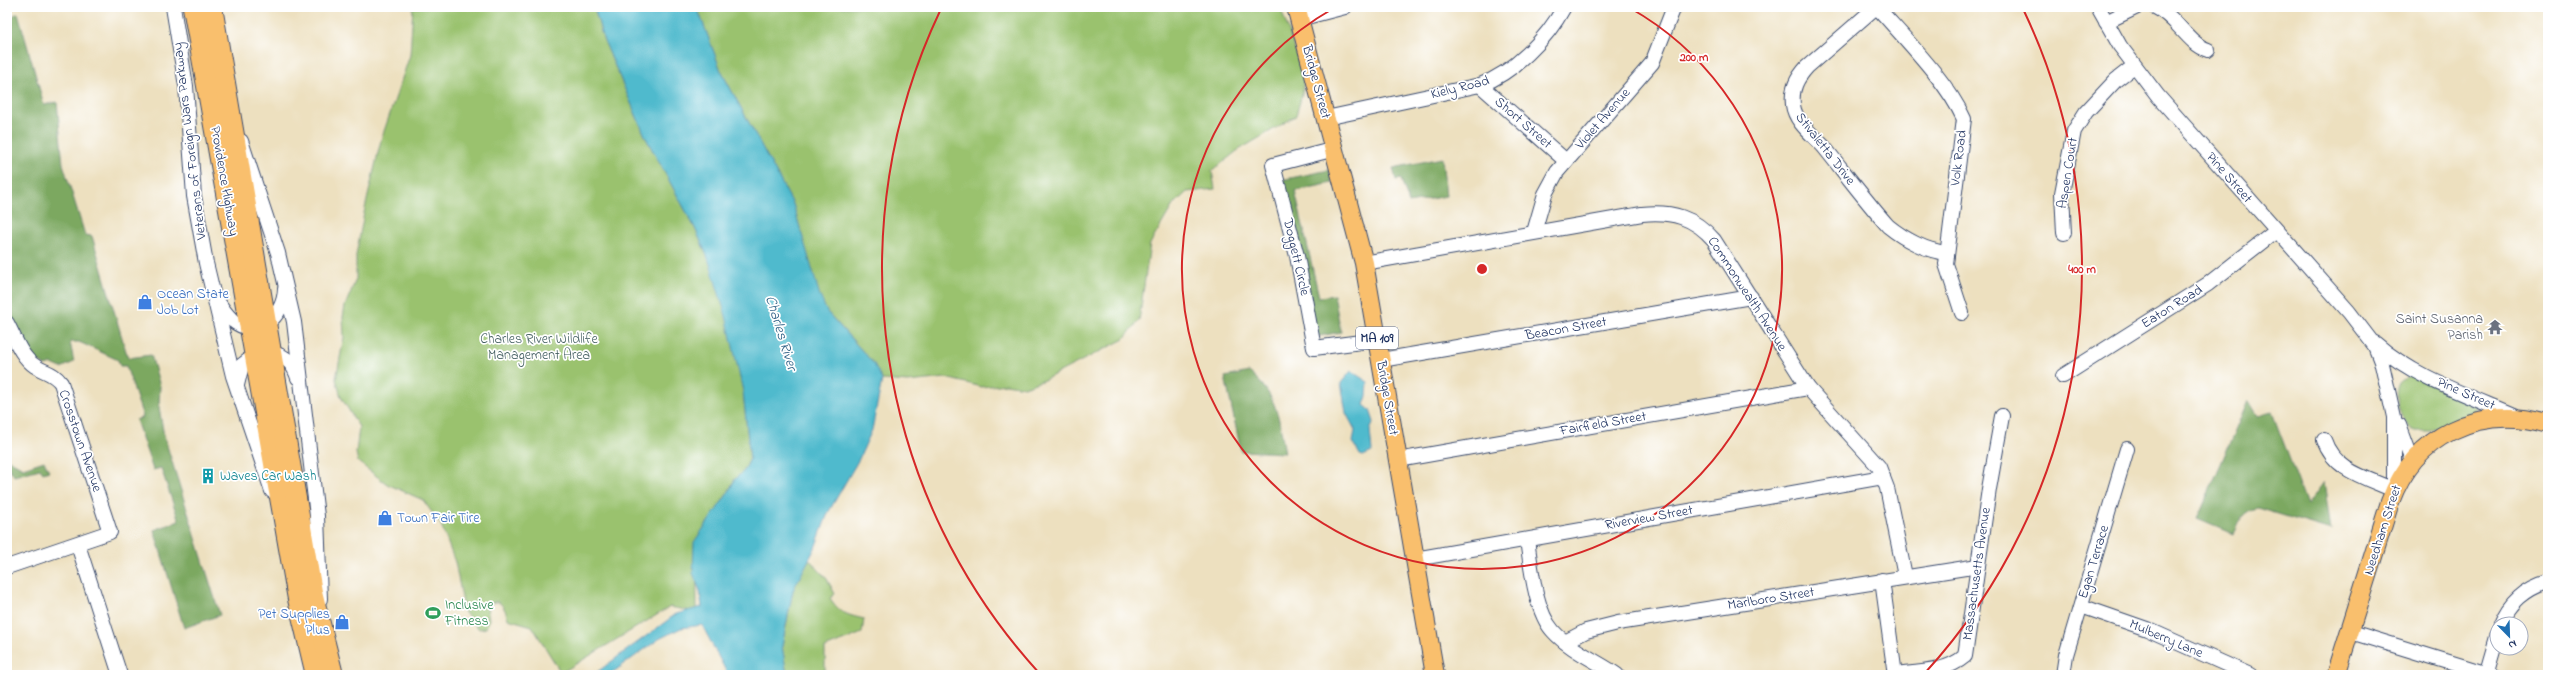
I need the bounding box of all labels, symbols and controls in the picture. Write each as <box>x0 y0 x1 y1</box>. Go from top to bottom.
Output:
street label: Veterans of Foreign Wars Parkway <box>167 41 214 242</box>
street label: Bridge Street <box>1295 42 1336 122</box>
text: 200 m <box>1679 49 1709 67</box>
street label: Kiely Road <box>1429 71 1492 106</box>
street label: Violet Avenue <box>1570 83 1636 155</box>
street label: Short Street <box>1489 92 1557 154</box>
street label: Stivaletta Drive <box>1790 108 1861 191</box>
street label: Providence Highway <box>203 124 244 238</box>
street label: Volk Road <box>1945 129 1973 188</box>
street label: Aspen Court <box>2052 136 2084 210</box>
street label: Pine Street <box>2201 148 2257 208</box>
street label: Doggett Circle <box>1276 215 1315 299</box>
street label: Commonwealth Avenue <box>1702 233 1792 356</box>
text: 400 m <box>2067 261 2096 279</box>
centre of rings <box>1475 262 1489 276</box>
street label: Eaton Road <box>2137 280 2207 334</box>
place label: Ocean State Job Lot <box>157 284 230 321</box>
shop icon: Ocean State Job Lot <box>136 293 154 311</box>
water label: Charles River <box>759 293 804 375</box>
place label: Saint Susanna Parish <box>2396 309 2483 346</box>
street label: Beacon Street <box>1523 311 1609 347</box>
temple icon: Saint Susanna Parish <box>2486 318 2504 336</box>
road number: MA 109 <box>1356 327 1398 349</box>
park label: Charles River Wildlife Management Area <box>480 329 599 367</box>
street label: Bridge Street <box>1369 358 1404 437</box>
street label: Pine Street <box>2434 372 2499 416</box>
street label: Crosstown Avenue <box>53 387 108 496</box>
street label: Fairfield Street <box>1557 406 1648 442</box>
place label: Waves Car Wash <box>220 466 316 487</box>
building icon: Waves Car Wash <box>199 467 217 485</box>
street label: Needham Street <box>2359 482 2408 578</box>
street label: Riverview Street <box>1603 500 1695 536</box>
street label: Massachusetts Avenue <box>1957 505 1997 642</box>
place label: Town Fair Tire <box>397 508 480 529</box>
shop icon: Town Fair Tire <box>376 509 394 527</box>
street label: Egan Terrace <box>2073 522 2116 602</box>
street label: Marlboro Street <box>1726 582 1816 616</box>
place label: Inclusive Fitness <box>444 595 494 632</box>
place label: Pet Supplies Plus <box>258 604 330 641</box>
sports icon: Inclusive Fitness <box>424 604 442 622</box>
shop icon: Pet Supplies Plus <box>333 613 351 631</box>
street label: Mulberry Lane <box>2125 614 2207 665</box>
north arrow <box>2489 616 2529 656</box>
text: N <box>2506 635 2519 653</box>

